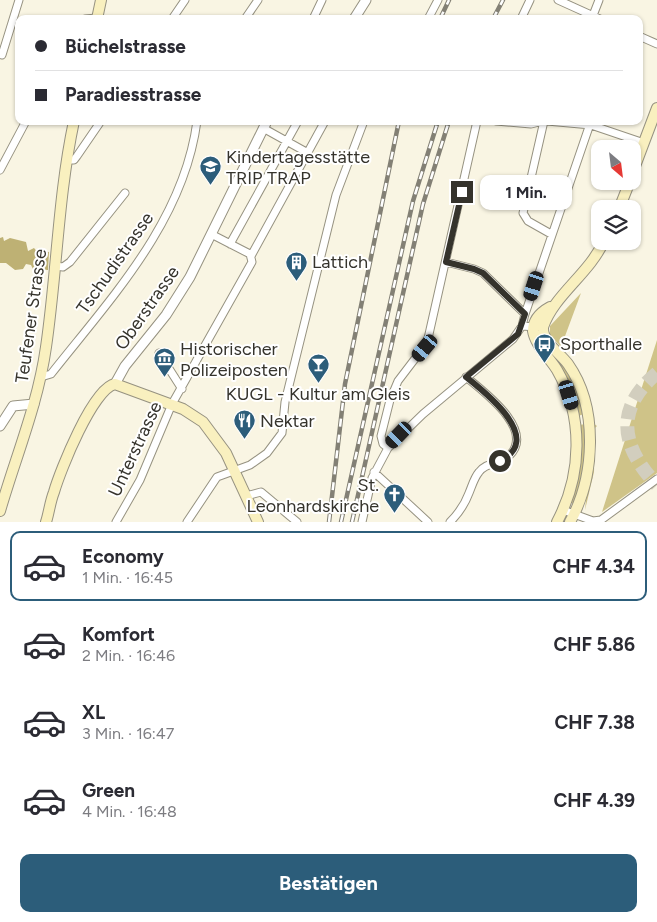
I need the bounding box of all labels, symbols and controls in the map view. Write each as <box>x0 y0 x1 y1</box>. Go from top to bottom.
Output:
text: Büchelstrasse <box>65 35 186 58</box>
text: Paradiesstrasse <box>65 83 201 106</box>
north arrow <box>591 140 641 190</box>
map controls <box>591 140 641 250</box>
place label: Kindertagesstätte TRIP TRAP <box>226 146 370 189</box>
school or university icon: Kindertagesstätte TRIP TRAP <box>198 155 222 186</box>
callout: 1 Min. <box>480 174 572 210</box>
route end <box>451 181 473 203</box>
text: 1 Min. <box>505 183 547 202</box>
button: layers <box>591 200 641 250</box>
street label: Tschudistrasse <box>72 208 158 318</box>
street label: Teufener Strasse <box>11 247 51 384</box>
building icon: Lattich <box>284 250 308 281</box>
place label: Lattich <box>312 251 368 273</box>
street label: Oberstrasse <box>110 262 184 354</box>
car <box>522 269 545 303</box>
car <box>409 332 440 364</box>
bus stop icon: Sporthalle <box>532 332 556 363</box>
place label: Sporthalle <box>560 333 642 355</box>
place label: Historischer Polizeiposten <box>180 338 288 381</box>
museum icon: Historischer Polizeiposten <box>152 347 176 378</box>
bar icon: KUGL - Kultur am Gleis <box>306 352 330 383</box>
car <box>557 378 580 412</box>
place label: KUGL - Kultur am Gleis <box>226 383 410 405</box>
street label: Unterstrasse <box>103 398 167 500</box>
restaurant icon: Nektar <box>232 409 256 440</box>
place label: Nektar <box>260 410 315 432</box>
car <box>383 419 414 451</box>
route start <box>489 450 511 472</box>
place label: St. Leonhardskirche <box>246 474 379 517</box>
church icon: St. Leonhardskirche <box>383 483 407 514</box>
icon: car <box>22 544 67 589</box>
text: Economy <box>82 545 164 568</box>
text: CHF 4.34 <box>553 555 635 578</box>
text: 1 Min. · 16:45 <box>82 568 173 587</box>
icon: car <box>22 622 67 667</box>
text: Komfort <box>82 623 155 646</box>
text: CHF 5.86 <box>554 633 635 656</box>
text: 2 Min. · 16:46 <box>82 646 175 665</box>
icon: car <box>22 700 67 745</box>
text: XL <box>82 701 105 724</box>
text: CHF 7.38 <box>554 711 635 734</box>
text: 3 Min. · 16:47 <box>82 724 174 743</box>
icon: car <box>22 778 67 823</box>
text: Green <box>82 779 135 802</box>
text: CHF 4.39 <box>554 789 635 812</box>
text: 4 Min. · 16:48 <box>82 802 177 821</box>
button: Bestätigen <box>20 854 637 912</box>

